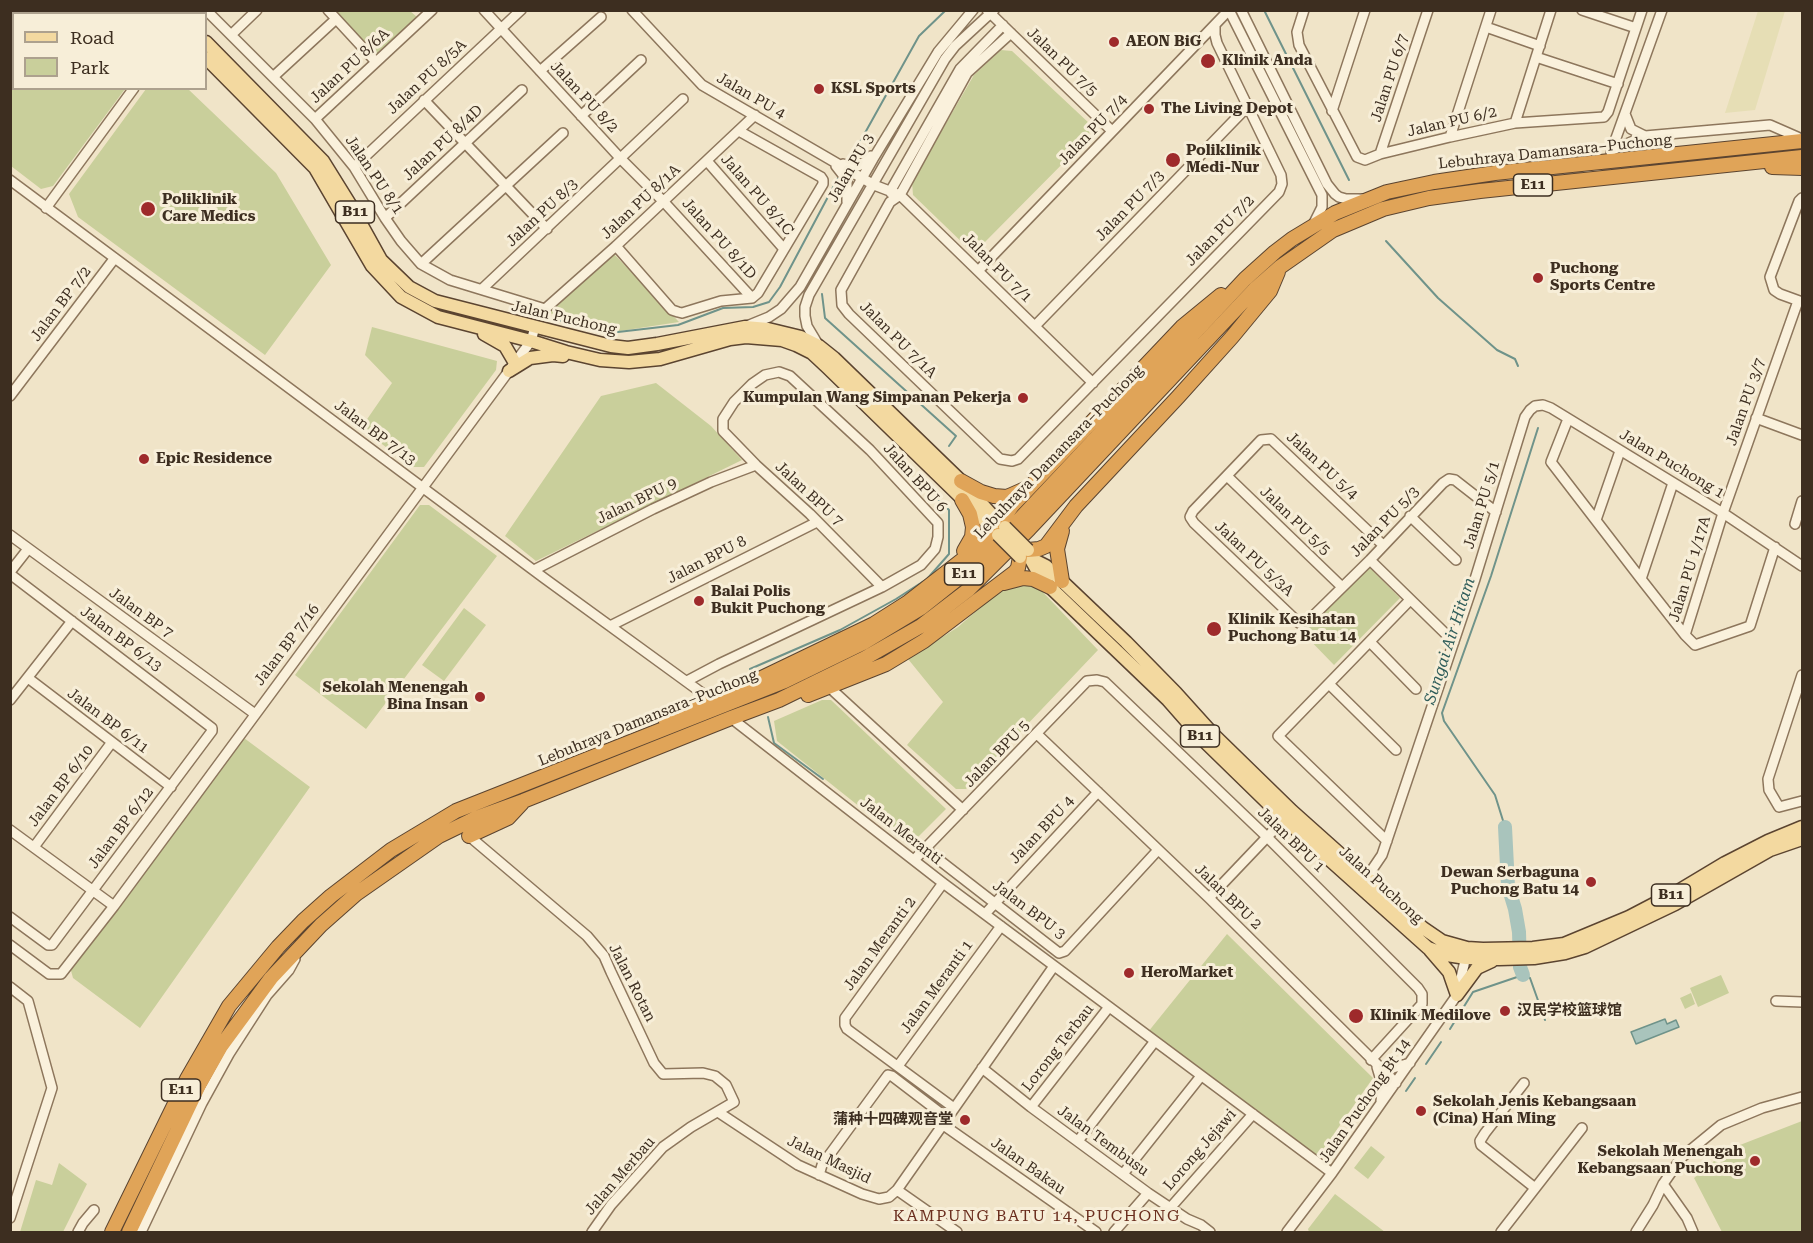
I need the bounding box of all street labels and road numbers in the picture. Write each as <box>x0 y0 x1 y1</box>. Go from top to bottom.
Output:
street label: Jalan PU 7/5 <box>1023 24 1101 100</box>
street label: Jalan PU 8/6A <box>307 25 393 107</box>
street label: Jalan PU 6/7 <box>1367 32 1413 124</box>
street label: Jalan PU 8/5A <box>384 36 470 118</box>
street label: Jalan PU 8/2 <box>546 58 622 136</box>
street label: Jalan PU 4 <box>713 69 789 123</box>
street label: Jalan PU 7/4 <box>1055 91 1131 169</box>
street label: Jalan PU 8/4D <box>399 101 487 185</box>
street label: Jalan PU 6/2 <box>1406 103 1498 141</box>
street label: Jalan PU 3 <box>824 130 878 206</box>
street label: Lebuhraya Damansara–Puchong <box>1437 131 1673 173</box>
street label: Jalan PU 8/1 <box>341 132 407 218</box>
street label: Jalan PU 8/1C <box>717 151 797 239</box>
street label: Jalan PU 8/1A <box>598 161 684 243</box>
street label: Jalan PU 7/3 <box>1092 167 1168 245</box>
road number: E11 <box>1514 174 1552 196</box>
street label: Jalan PU 8/3 <box>503 175 581 251</box>
street label: Jalan PU 7/2 <box>1182 192 1258 270</box>
street label: Jalan PU 8/1D <box>678 195 760 283</box>
road number: B11 <box>336 201 374 223</box>
street label: Jalan PU 7/1 <box>958 229 1036 307</box>
street label: Jalan BP 7/2 <box>27 263 95 345</box>
street label: Jalan Puchong <box>510 297 618 339</box>
street label: Jalan PU 7/1A <box>856 298 940 382</box>
street label: Jalan PU 3/7 <box>1723 356 1769 448</box>
street label: Lebuhraya Damansara–Puchong <box>971 361 1147 543</box>
street label: Jalan BP 7/13 <box>331 396 419 470</box>
street label: Jalan Puchong 1 <box>1616 426 1728 502</box>
street label: Jalan PU 5/4 <box>1283 428 1361 504</box>
street label: Jalan BPU 6 <box>879 440 951 516</box>
street label: Jalan BPU 7 <box>771 458 847 530</box>
street label: Jalan PU 5/1 <box>1460 459 1504 551</box>
street label: Jalan BPU 9 <box>594 474 680 528</box>
street label: Jalan PU 5/5 <box>1256 483 1334 559</box>
street label: Jalan PU 5/3 <box>1347 483 1423 561</box>
street label: Jalan PU 1/17A <box>1665 514 1715 624</box>
street label: Jalan PU 5/3A <box>1211 518 1297 600</box>
street label: Jalan BPU 8 <box>664 532 750 588</box>
road number: E11 <box>944 563 984 585</box>
street label: Jalan BP 7 <box>106 584 176 642</box>
street label: Jalan BP 7/16 <box>250 601 324 689</box>
street label: Jalan BP 6/13 <box>77 602 165 676</box>
street label: Lebuhraya Damansara–Puchong <box>536 666 760 770</box>
street label: Jalan BP 6/11 <box>64 684 152 758</box>
street label: Jalan BPU 5 <box>961 717 1033 791</box>
road number: B11 <box>1180 725 1220 747</box>
street label: Jalan BP 6/10 <box>24 742 98 830</box>
street label: Jalan BP 6/12 <box>84 784 158 872</box>
street label: Jalan BPU 4 <box>1006 792 1078 868</box>
street label: Jalan Meranti <box>856 793 946 869</box>
street label: Jalan BPU 1 <box>1254 804 1328 876</box>
street label: Jalan Puchong <box>1335 842 1427 928</box>
street label: Jalan BPU 2 <box>1191 861 1265 933</box>
street label: Jalan BPU 3 <box>989 877 1069 943</box>
road number: B11 <box>1652 884 1690 906</box>
street label: Jalan Meranti 2 <box>840 894 920 994</box>
street label: Jalan Meranti 1 <box>897 937 977 1037</box>
street label: Jalan Rotan <box>605 941 659 1025</box>
street label: Lorong Terbau <box>1018 1001 1098 1095</box>
street label: Jalan Puchong Bt 14 <box>1315 1036 1415 1166</box>
road number: E11 <box>162 1079 201 1101</box>
street label: Jalan Tembusu <box>1054 1102 1152 1180</box>
street label: Lorong Jejawi <box>1160 1106 1240 1194</box>
street label: Jalan Masjid <box>784 1132 874 1188</box>
street label: Jalan Merbau <box>581 1133 659 1219</box>
street label: Jalan Bakau <box>987 1134 1069 1198</box>

